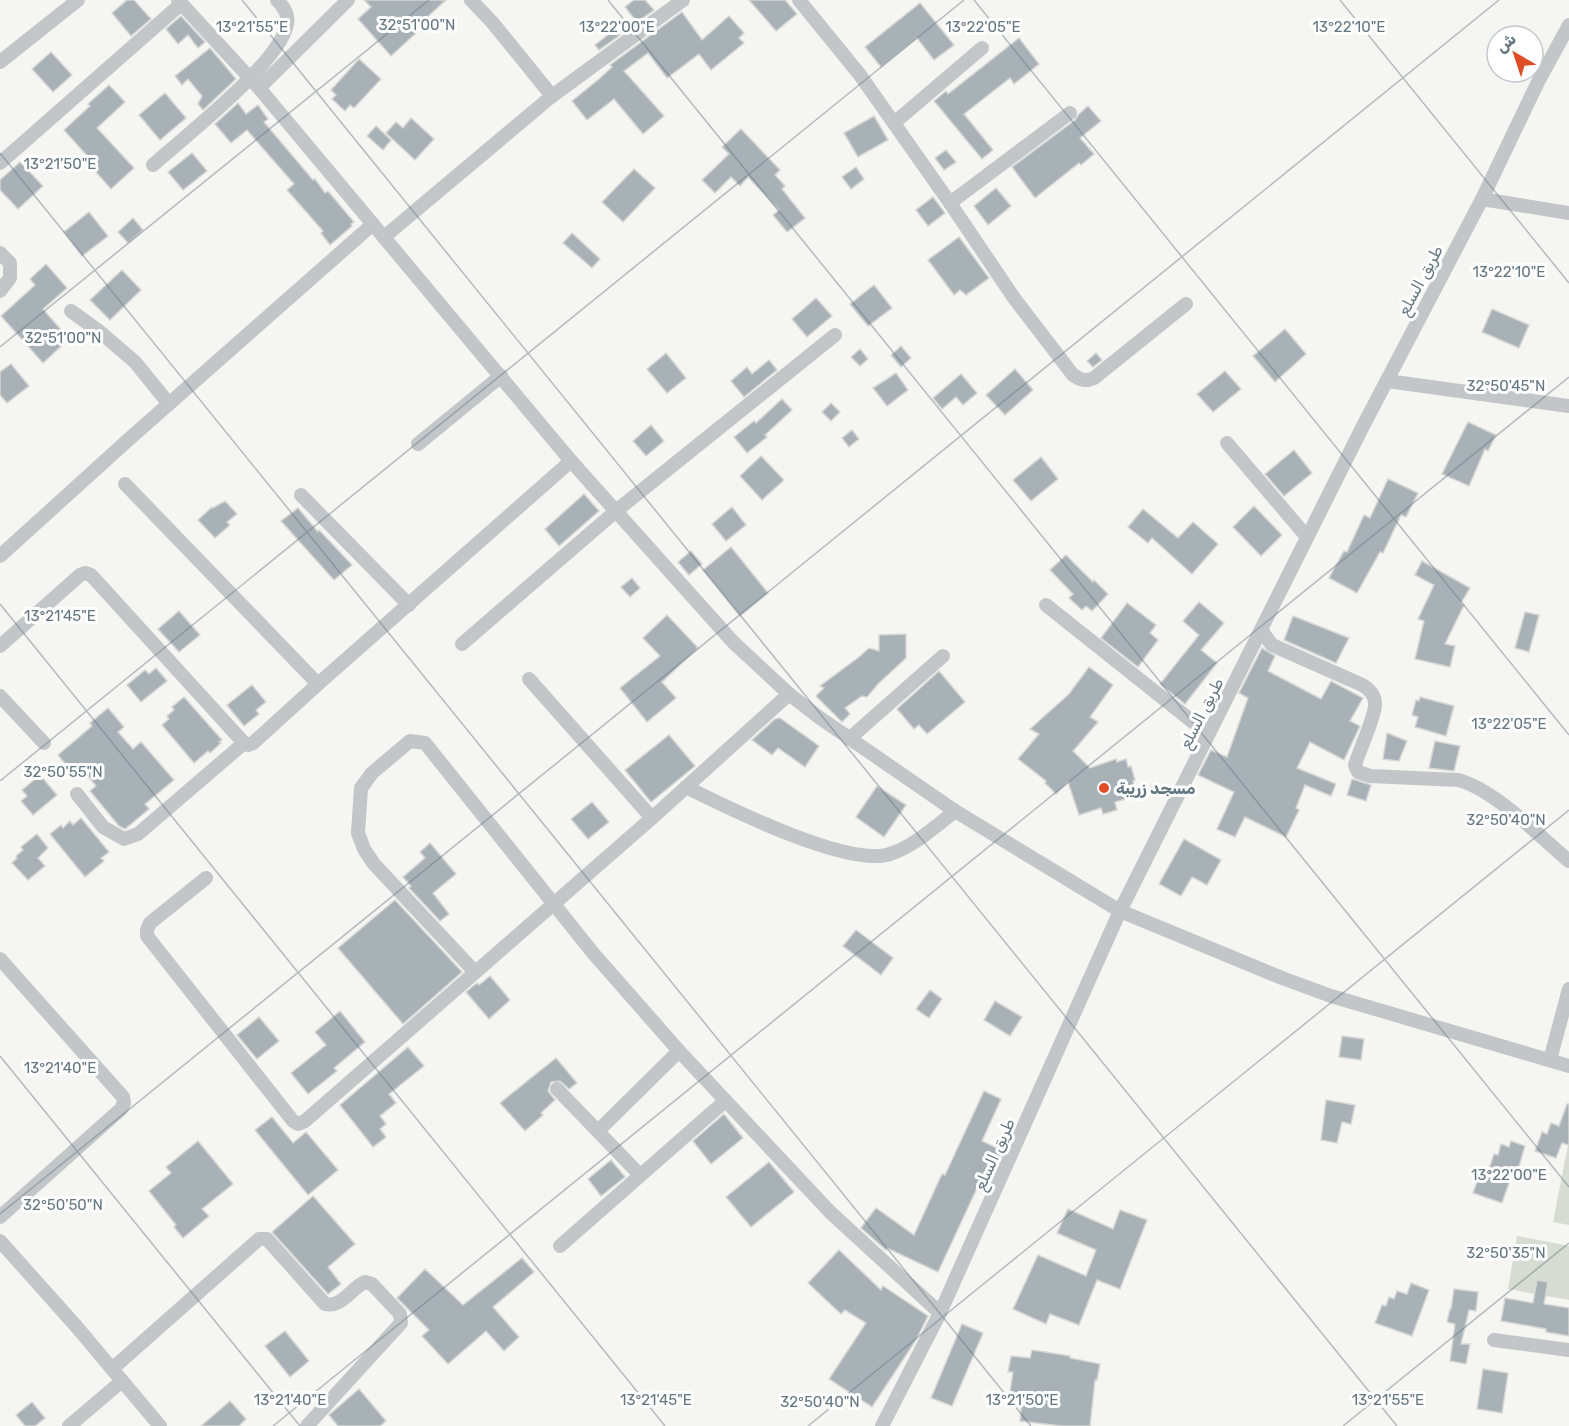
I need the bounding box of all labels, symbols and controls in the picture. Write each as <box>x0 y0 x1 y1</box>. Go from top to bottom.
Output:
text: 32°51'00"N <box>378 16 456 34</box>
text: 13°21'55"E <box>216 18 288 36</box>
text: 13°22'00"E <box>579 18 655 36</box>
text: 13°22'05"E <box>945 18 1021 36</box>
text: 13°22'10"E <box>1313 18 1385 36</box>
north arrow <box>1485 24 1545 84</box>
text: ش <box>1492 29 1520 56</box>
text: 13°21'50"E <box>24 155 96 173</box>
street label: طريق السلع <box>1394 242 1449 319</box>
text: 13°22'10"E <box>1473 263 1545 281</box>
text: 32°51'00"N <box>24 329 102 347</box>
text: 32°50'45"N <box>1467 377 1545 395</box>
text: 13°21'45"E <box>24 607 96 625</box>
street label: طريق السلع <box>1176 675 1229 753</box>
text: 13°22'05"E <box>1471 715 1547 733</box>
text: 32°50'55"N <box>23 763 103 781</box>
place label: مسجد زريبة <box>1116 779 1196 798</box>
marker: مسجد زريبة <box>1097 781 1111 795</box>
text: 32°50'40"N <box>1466 811 1546 829</box>
text: 13°21'40"E <box>24 1059 96 1077</box>
street label: طريق السلع <box>970 1115 1021 1194</box>
text: 13°22'00"E <box>1471 1166 1547 1184</box>
text: 32°50'50"N <box>23 1196 103 1214</box>
text: 32°50'35"N <box>1466 1244 1546 1262</box>
text: 13°21'40"E <box>254 1391 326 1409</box>
text: 13°21'45"E <box>620 1391 692 1409</box>
text: 13°21'50"E <box>986 1391 1058 1409</box>
text: 13°21'55"E <box>1352 1391 1424 1409</box>
text: 32°50'40"N <box>780 1393 860 1411</box>

